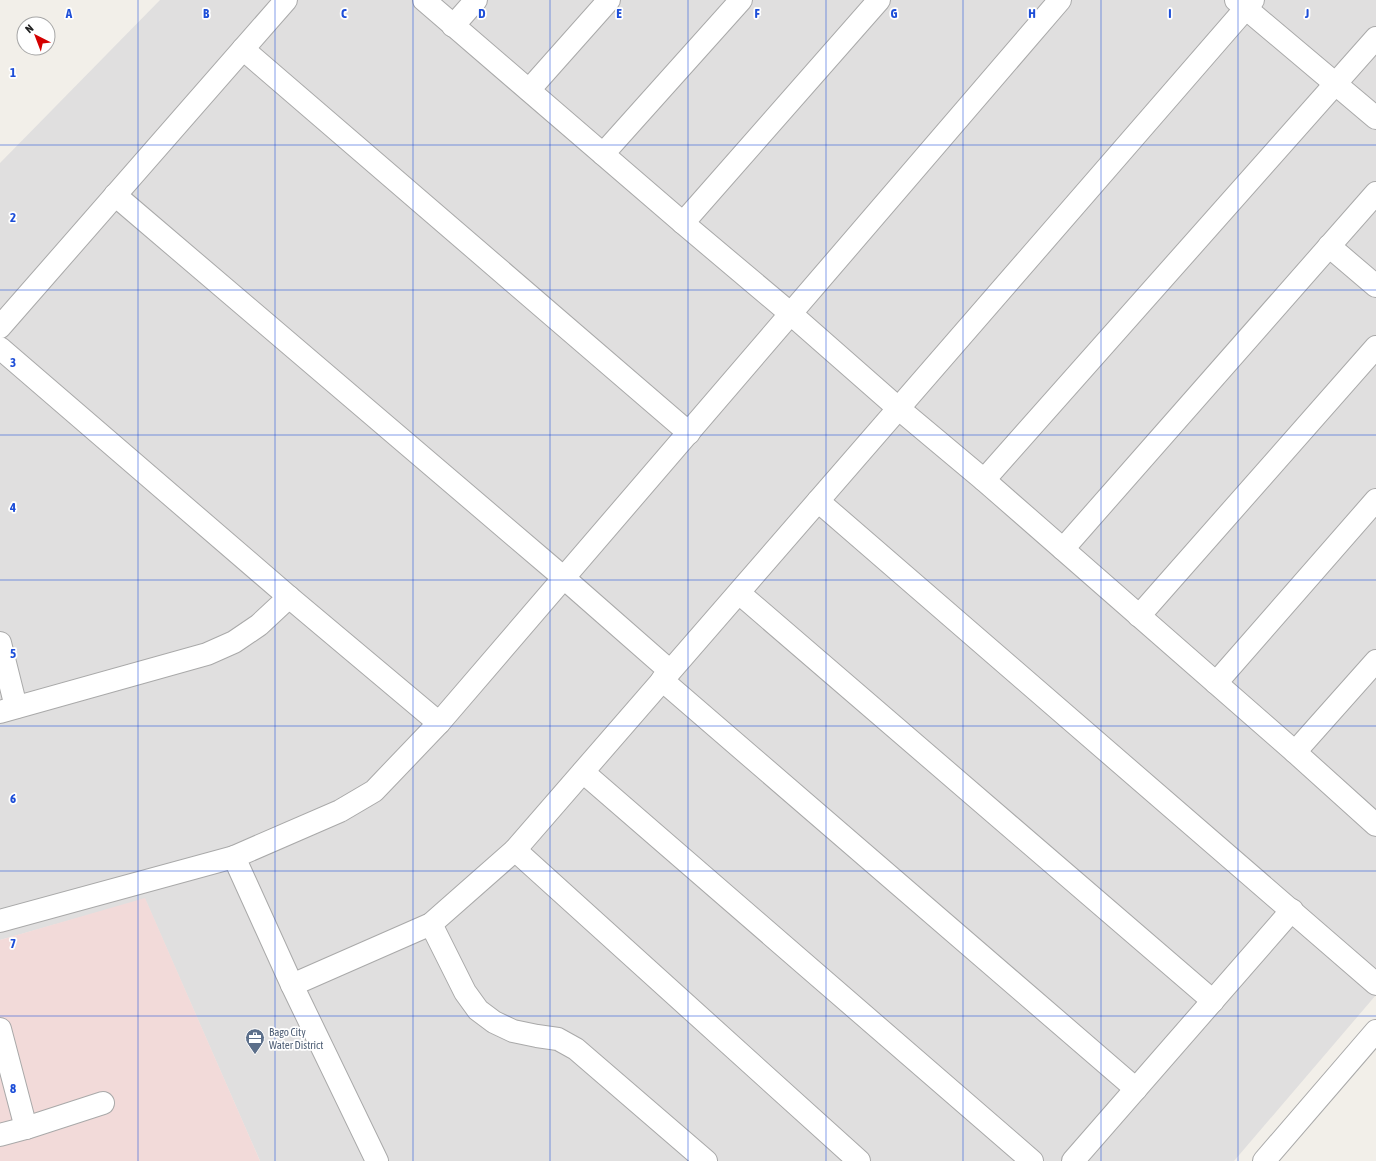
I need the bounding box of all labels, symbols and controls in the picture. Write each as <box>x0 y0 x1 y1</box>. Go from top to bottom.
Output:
text: A <box>65 6 73 21</box>
text: B <box>203 6 210 21</box>
text: C <box>341 6 347 21</box>
text: D <box>478 6 486 21</box>
text: E <box>616 6 622 21</box>
text: F <box>754 6 760 21</box>
text: G <box>891 6 898 21</box>
text: H <box>1028 6 1036 21</box>
text: I <box>1168 6 1172 21</box>
text: J <box>1304 6 1309 21</box>
north arrow <box>16 16 56 56</box>
text: N <box>23 22 36 35</box>
text: 1 <box>10 65 16 80</box>
text: 2 <box>10 210 16 225</box>
text: 3 <box>10 355 16 370</box>
text: 4 <box>9 500 16 515</box>
text: 5 <box>10 646 16 661</box>
text: 6 <box>10 791 16 806</box>
text: 7 <box>10 936 16 951</box>
place label: Bago City Water District <box>269 1026 323 1051</box>
office icon: Bago City Water District <box>244 1027 266 1055</box>
text: 8 <box>10 1081 16 1096</box>

